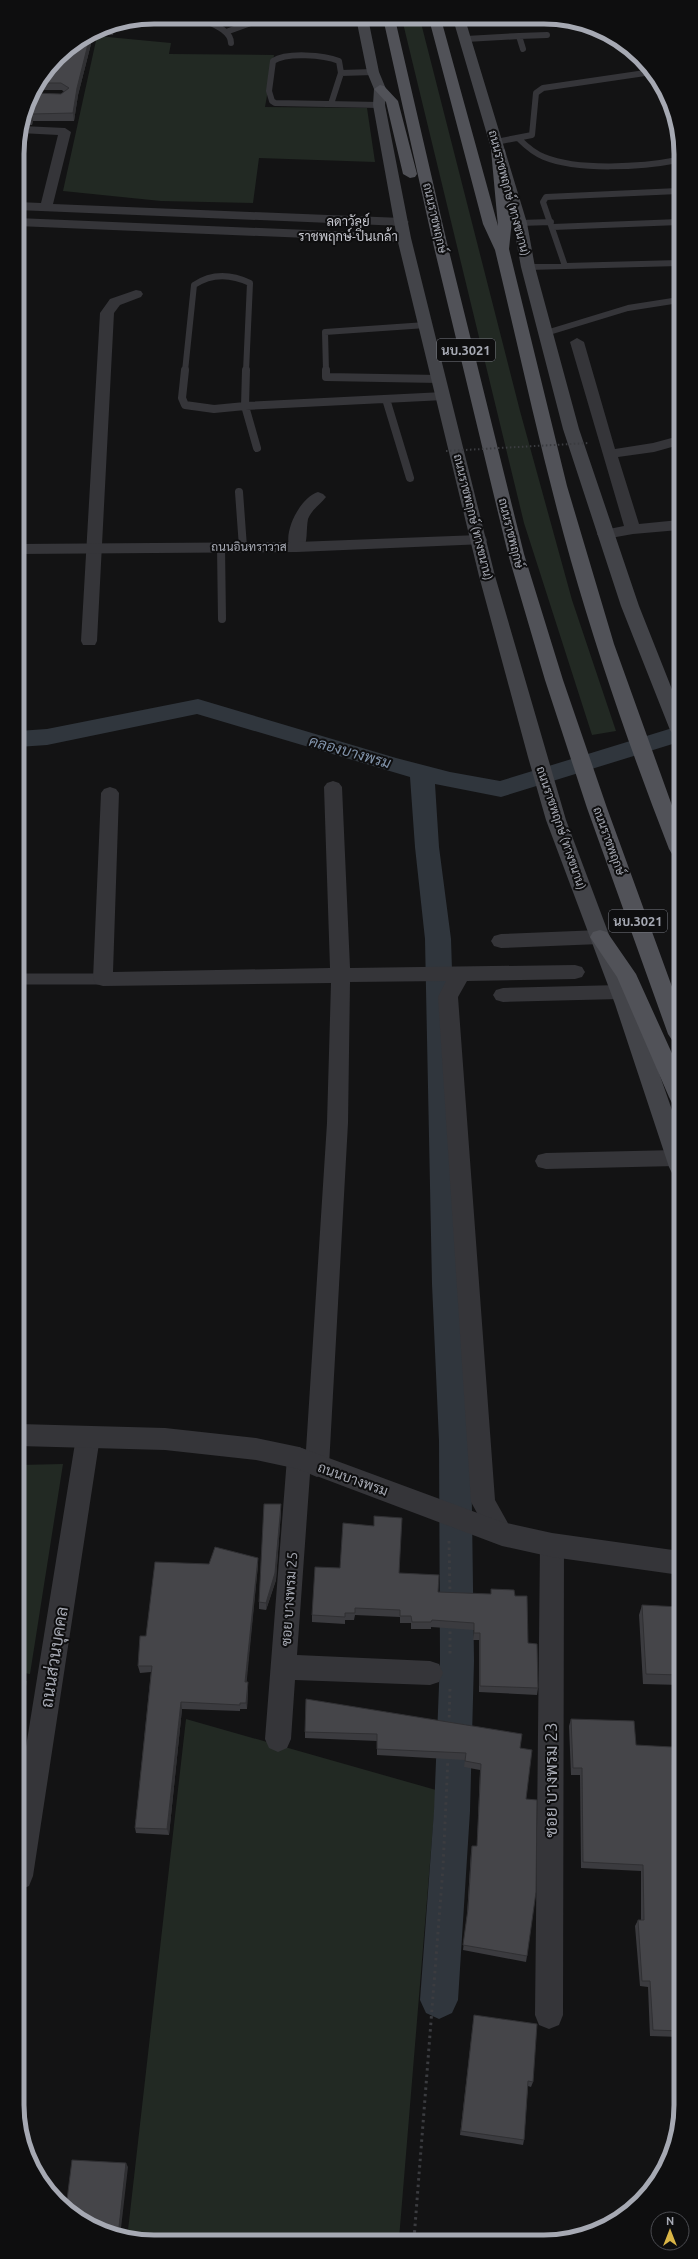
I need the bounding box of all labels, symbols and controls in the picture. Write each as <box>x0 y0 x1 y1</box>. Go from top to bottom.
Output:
street label: ถนนราชพฤกษ์ (ทางขนาน) <box>485 128 533 257</box>
street label: ถนนราชพฤกษ์ <box>420 181 451 255</box>
district label: ลดาวัลย์ ราชพฤกษ์-ปิ่นเกล้า <box>298 212 398 245</box>
road number: นบ.3021 <box>437 339 495 361</box>
street label: ถนนราชพฤกษ์ (ทางขนาน) <box>451 452 496 582</box>
street label: ถนนราชพฤกษ์ <box>496 496 528 570</box>
street label: ถนนอินทราวาส <box>211 540 287 553</box>
water label: คลองบางพรม <box>307 732 393 771</box>
street label: ถนนราชพฤกษ์ (ทางขนาน) <box>533 764 590 892</box>
street label: ถนนราชพฤกษ์ <box>590 805 629 878</box>
road number: นบ.3021 <box>609 910 667 932</box>
street label: ถนนบางพรม <box>316 1459 390 1499</box>
street label: ซอย บางพรม 25 <box>278 1551 300 1647</box>
street label: ถนนส่วนบุคคล <box>36 1605 74 1709</box>
street label: ซอย บางพรม 23 <box>541 1723 560 1837</box>
north arrow <box>650 2211 690 2251</box>
text: N <box>666 2215 674 2227</box>

